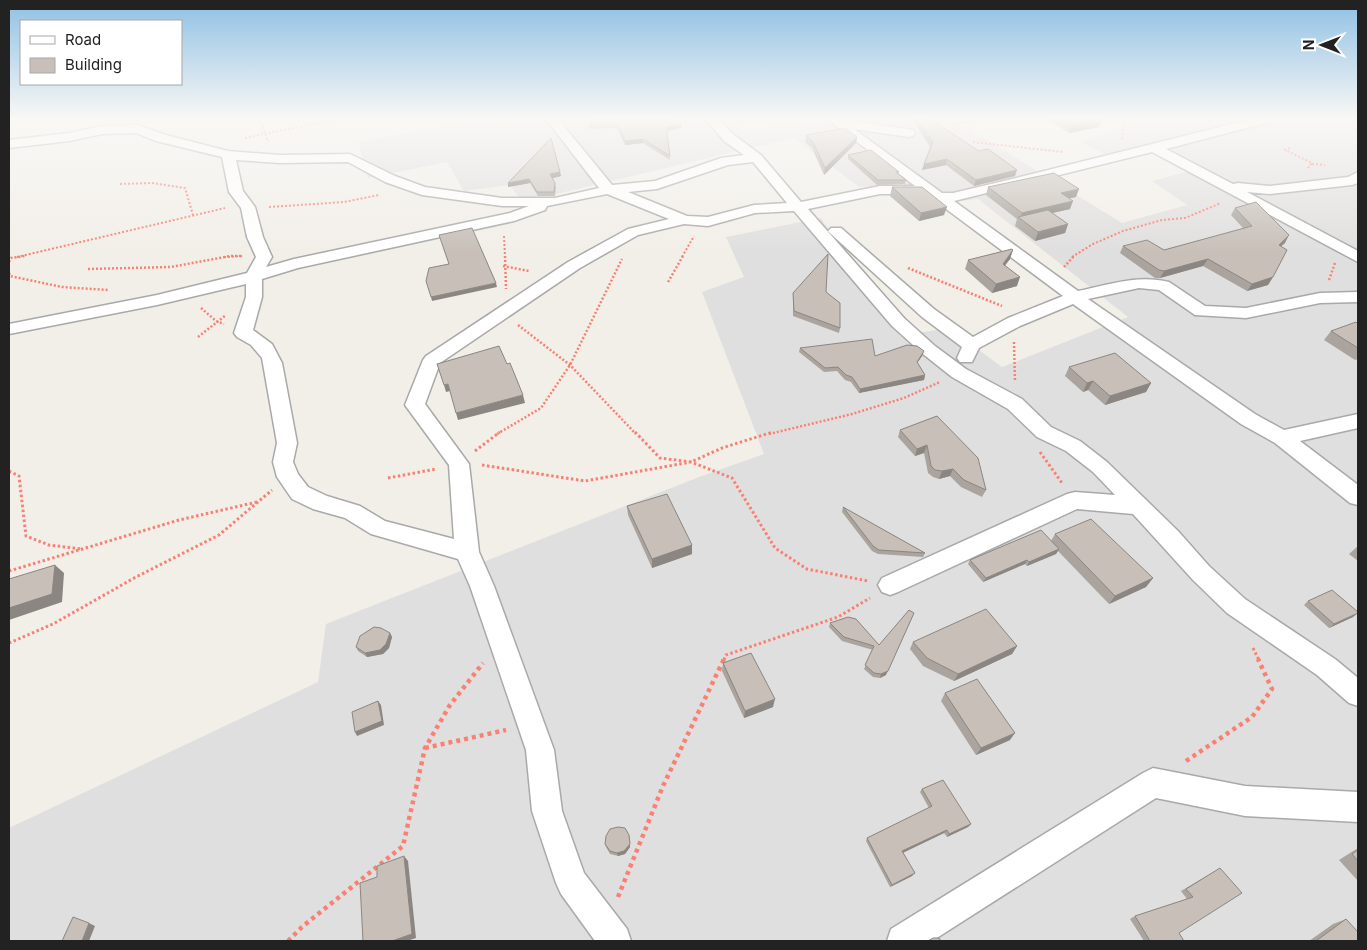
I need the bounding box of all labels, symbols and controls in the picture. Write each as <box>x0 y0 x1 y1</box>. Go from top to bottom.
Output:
legend <box>20 20 182 85</box>
north arrow <box>1297 20 1347 70</box>
text: Road <box>65 30 101 49</box>
text: N <box>1300 40 1317 50</box>
text: Building <box>65 55 122 74</box>

